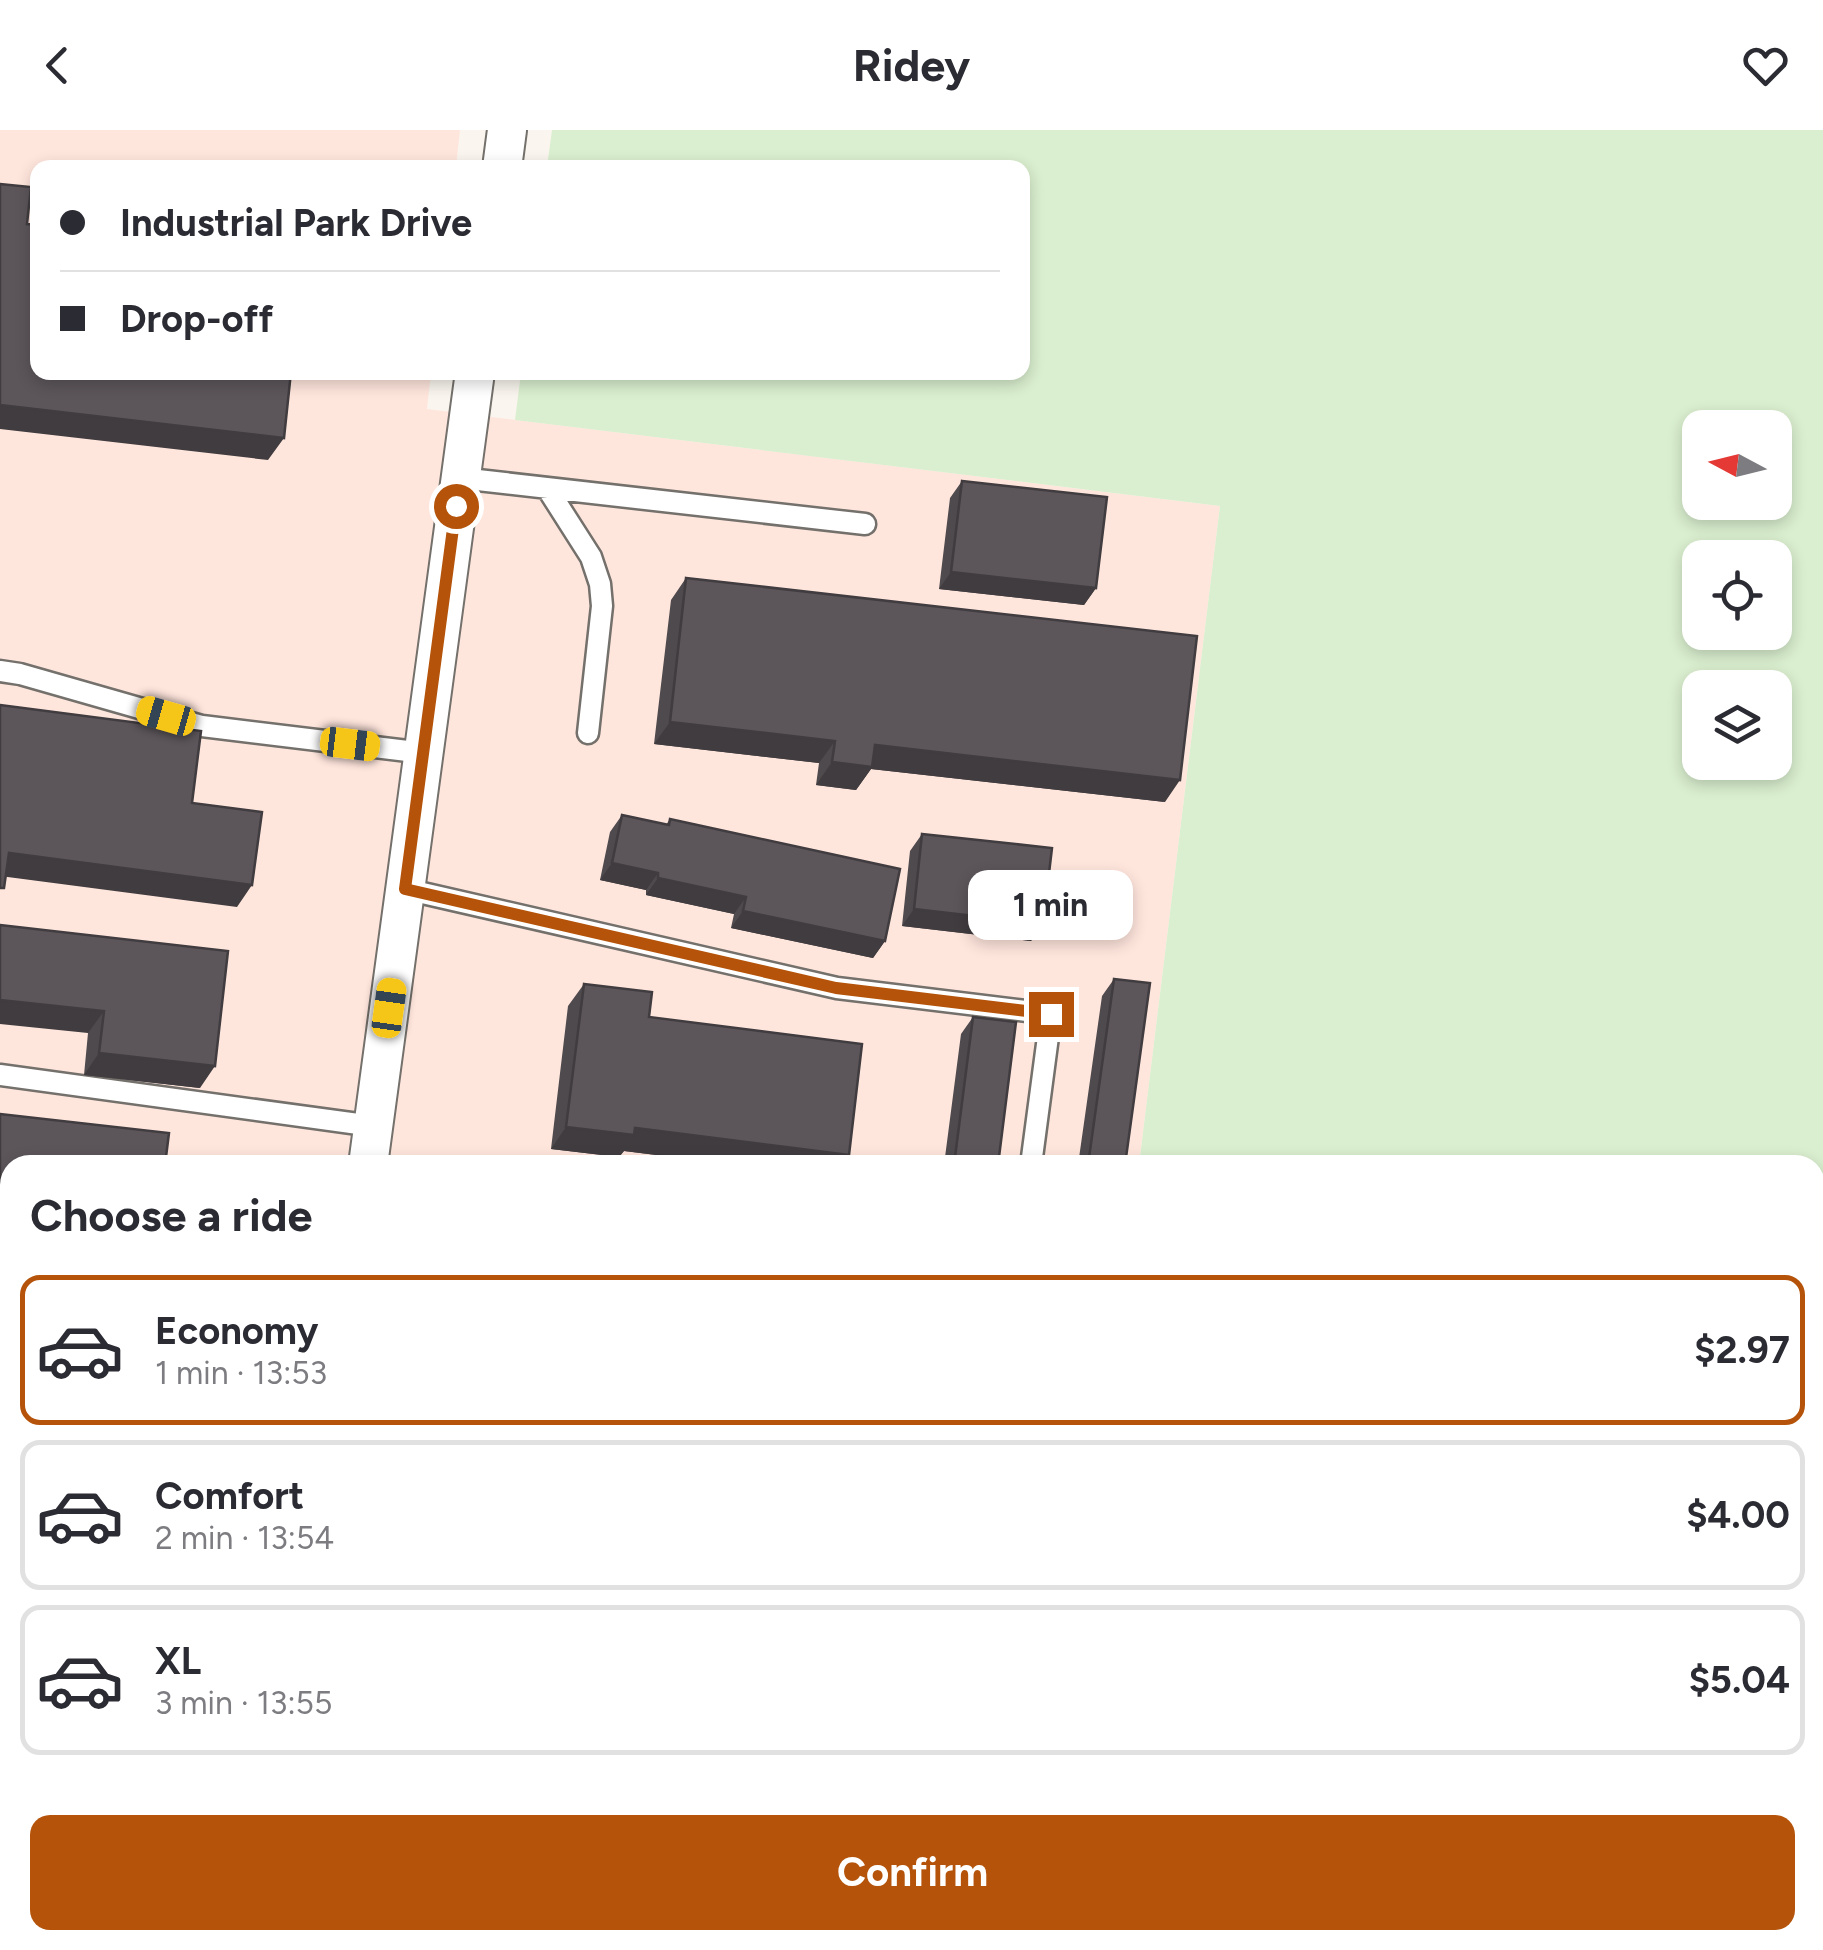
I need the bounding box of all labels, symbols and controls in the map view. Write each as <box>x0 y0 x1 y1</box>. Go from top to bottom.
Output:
icon: back <box>30 38 85 93</box>
text: Ridey <box>853 38 970 92</box>
icon: heart <box>1738 38 1793 93</box>
text: Industrial Park Drive <box>120 200 472 246</box>
text: Drop-off <box>120 296 273 342</box>
north arrow <box>1682 410 1792 520</box>
map controls <box>1682 410 1792 780</box>
route start <box>434 484 479 529</box>
button: locate <box>1682 540 1792 650</box>
button: layers <box>1682 670 1792 780</box>
car <box>133 693 199 739</box>
car <box>318 725 382 763</box>
callout: 1 min <box>968 869 1134 939</box>
text: 1 min <box>1013 886 1088 924</box>
car <box>370 976 408 1040</box>
route end <box>1029 992 1074 1037</box>
text: Choose a ride <box>30 1188 312 1242</box>
icon: car <box>35 1305 125 1395</box>
text: Economy <box>155 1308 318 1354</box>
text: $2.97 <box>1694 1327 1790 1373</box>
text: 1 min · 13:53 <box>155 1354 327 1392</box>
icon: car <box>35 1470 125 1560</box>
text: Comfort <box>155 1473 304 1519</box>
text: $4.00 <box>1686 1492 1790 1538</box>
text: 2 min · 13:54 <box>155 1519 334 1557</box>
icon: car <box>35 1635 125 1725</box>
text: XL <box>155 1638 201 1684</box>
text: $5.04 <box>1689 1657 1790 1703</box>
text: 3 min · 13:55 <box>155 1684 332 1722</box>
button: Confirm <box>30 1815 1795 1930</box>

